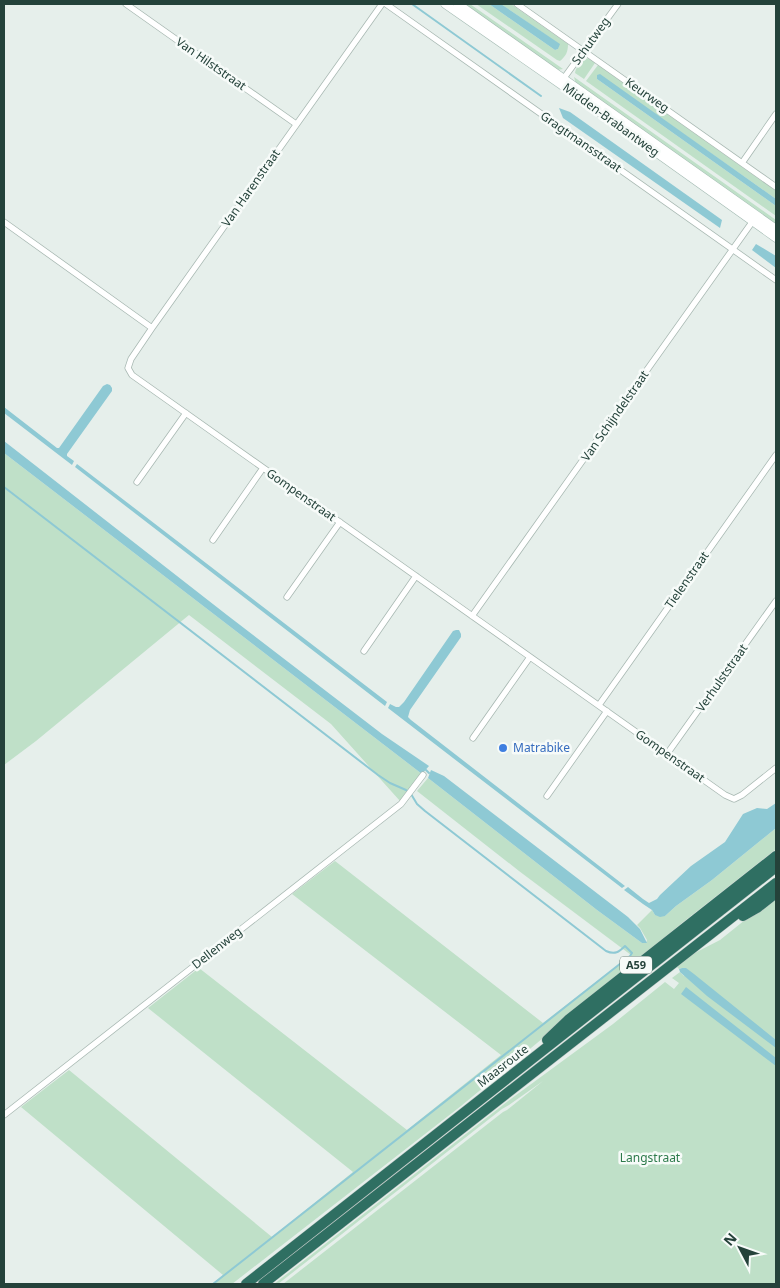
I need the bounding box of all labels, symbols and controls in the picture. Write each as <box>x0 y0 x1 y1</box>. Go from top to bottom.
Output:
street label: Schutweg <box>568 13 614 68</box>
street label: Van Hilststraat <box>173 33 250 94</box>
street label: Keurweg <box>622 73 673 116</box>
street label: Midden-Brabantweg <box>560 79 663 160</box>
street label: Gragtmansstraat <box>537 107 626 176</box>
street label: Van Harenstraat <box>217 145 284 230</box>
street label: Van Schijndelstraat <box>577 366 653 465</box>
street label: Gompenstraat <box>263 464 340 525</box>
street label: Tielenstraat <box>661 547 713 612</box>
street label: Verhulststraat <box>692 640 752 715</box>
street label: Gompenstraat <box>632 725 709 786</box>
place label: Matrabike <box>513 739 570 756</box>
marker: Matrabike <box>497 742 509 754</box>
street label: Dellenweg <box>188 923 245 973</box>
road number: A59 <box>620 956 652 974</box>
street label: Maasroute <box>474 1040 532 1091</box>
park label: Langstraat <box>620 1149 681 1166</box>
north arrow <box>715 1223 765 1273</box>
text: N <box>719 1229 741 1250</box>

